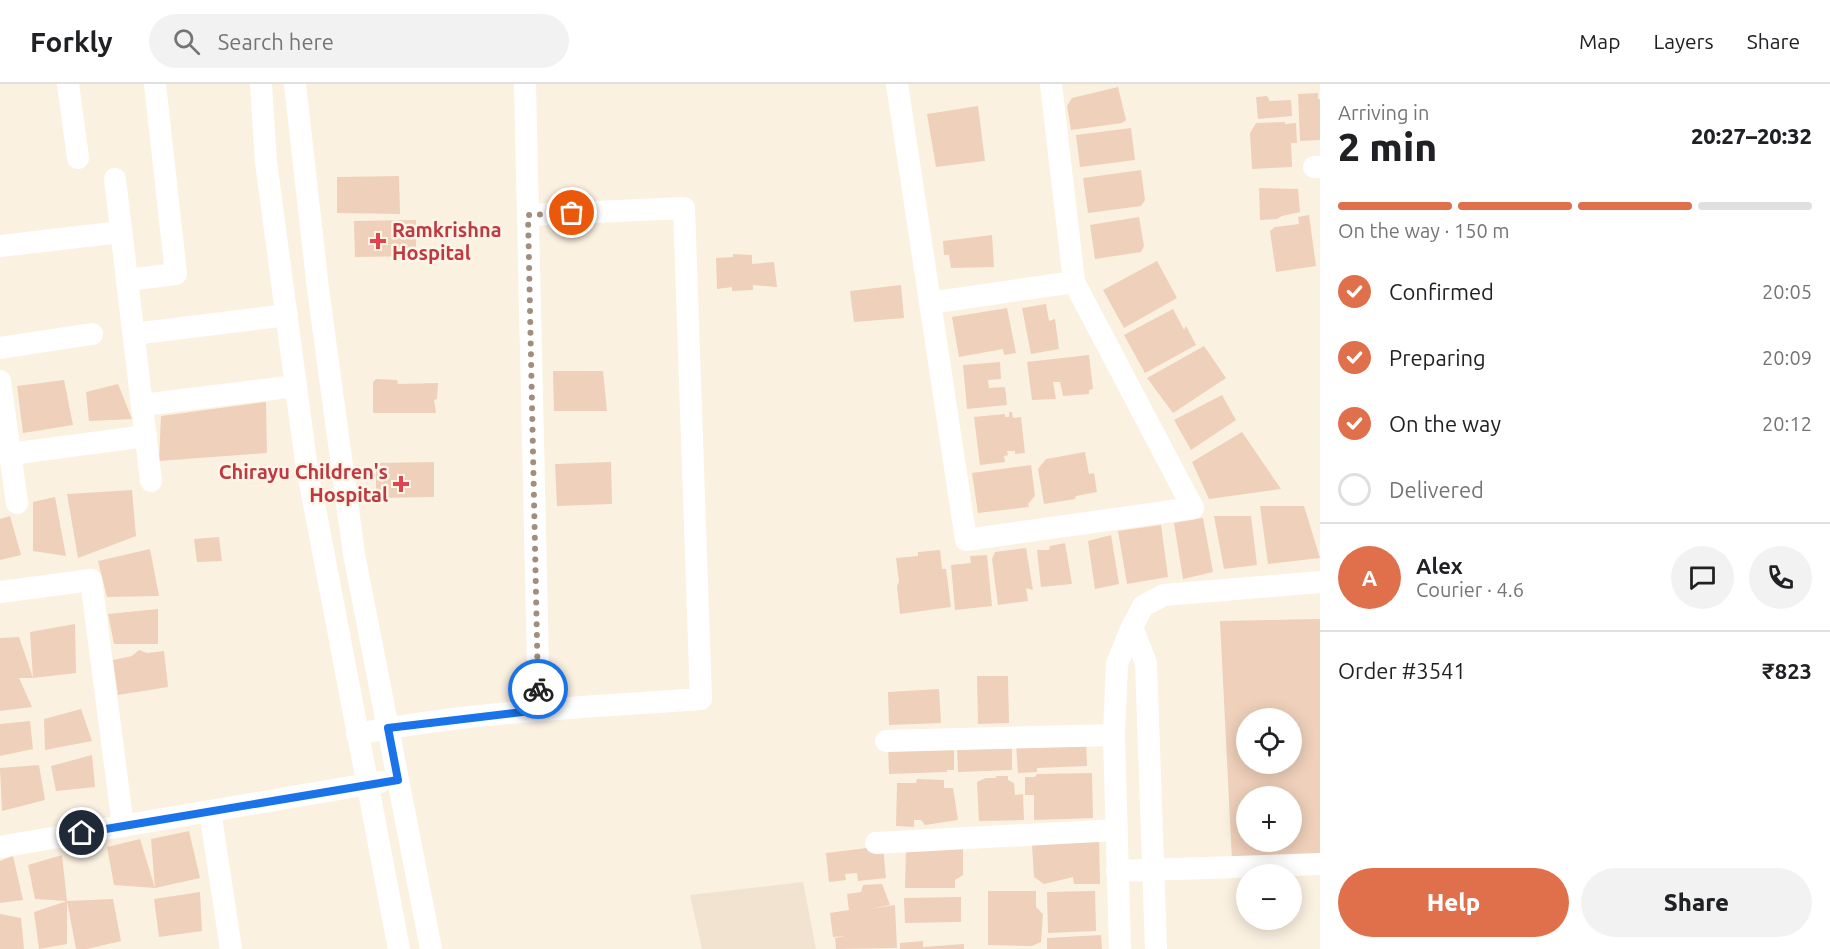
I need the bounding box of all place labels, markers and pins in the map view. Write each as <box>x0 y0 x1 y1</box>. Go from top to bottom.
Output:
pin <box>546 187 597 238</box>
place label: Ramkrishna Hospital <box>392 218 502 264</box>
marker: Ramkrishna Hospital <box>369 232 387 250</box>
place label: Chirayu Children's Hospital <box>219 460 388 506</box>
marker: Chirayu Children's Hospital <box>392 475 410 493</box>
pin <box>56 807 107 858</box>

